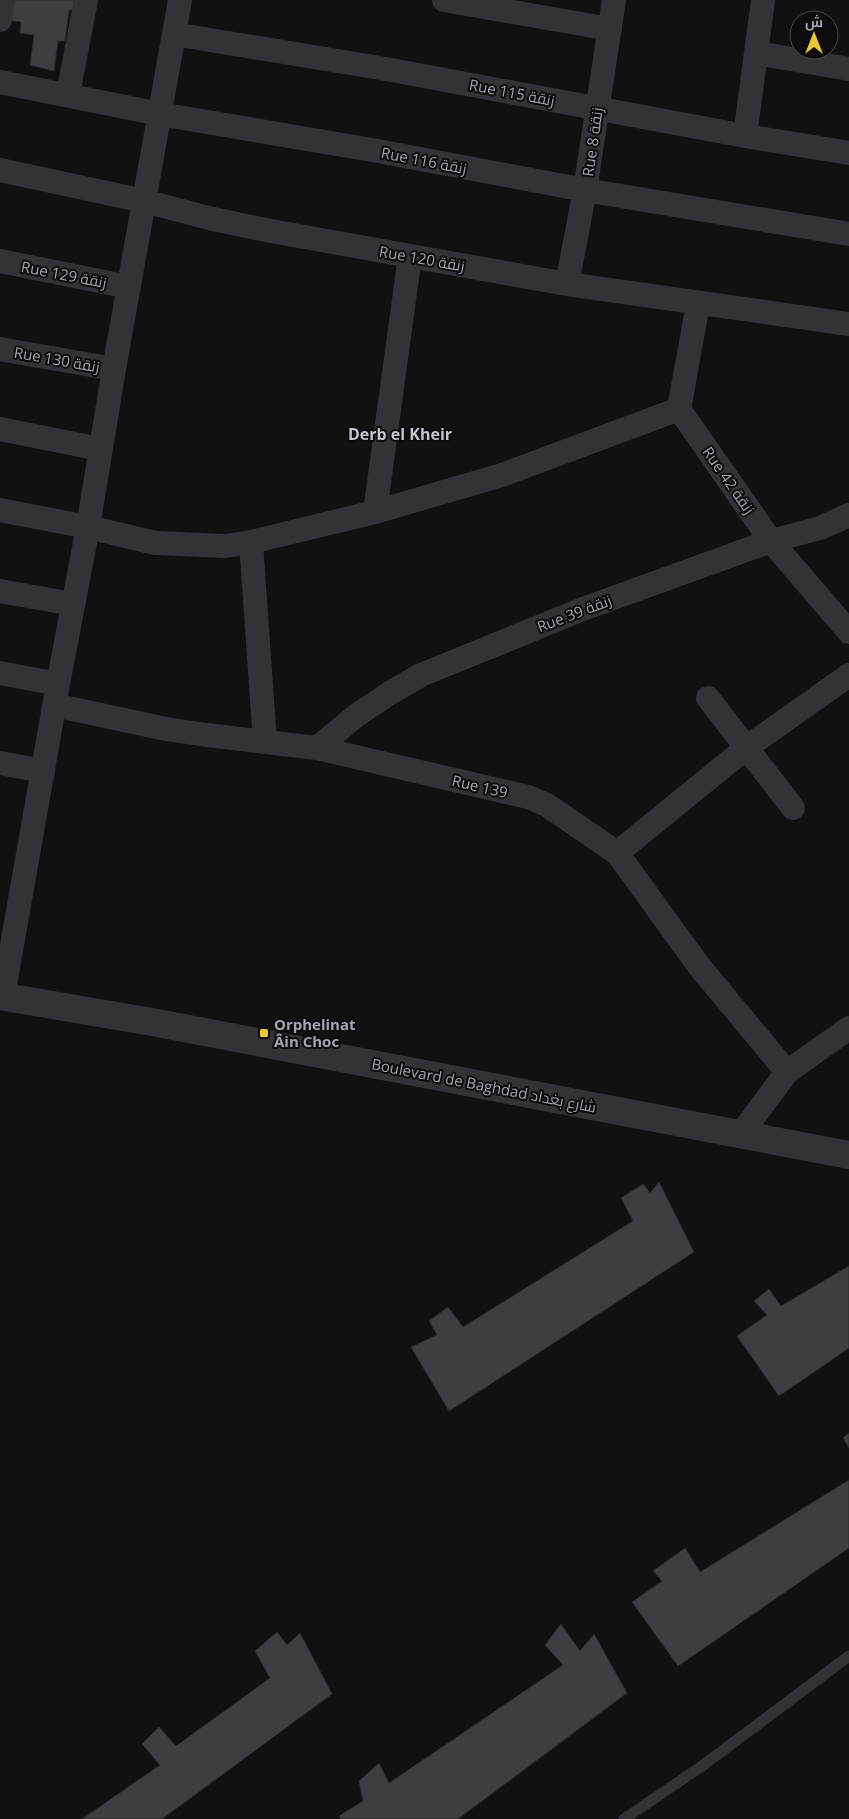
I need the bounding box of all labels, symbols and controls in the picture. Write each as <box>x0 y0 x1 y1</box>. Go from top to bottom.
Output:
north arrow <box>789 10 839 60</box>
text: ش <box>805 12 823 31</box>
street label: Rue 115 زنقة <box>468 74 556 110</box>
street label: Rue 8 زنقة <box>577 106 607 178</box>
street label: Rue 116 زنقة <box>380 142 468 178</box>
street label: Rue 120 زنقة <box>378 241 466 275</box>
street label: Rue 129 زنقة <box>20 256 108 292</box>
street label: Rue 130 زنقة <box>13 342 101 376</box>
district label: Derb el Kheir <box>348 423 452 445</box>
street label: Rue 42 زنقة <box>698 442 760 518</box>
street label: Rue 39 زنقة <box>534 590 614 636</box>
street label: Rue 139 <box>450 770 510 802</box>
place label: Orphelinat Âin Choc <box>274 1014 356 1051</box>
marker: Orphelinat Âin Choc <box>258 1027 270 1039</box>
street label: Boulevard de Baghdad شارع بغداد <box>370 1053 598 1119</box>

